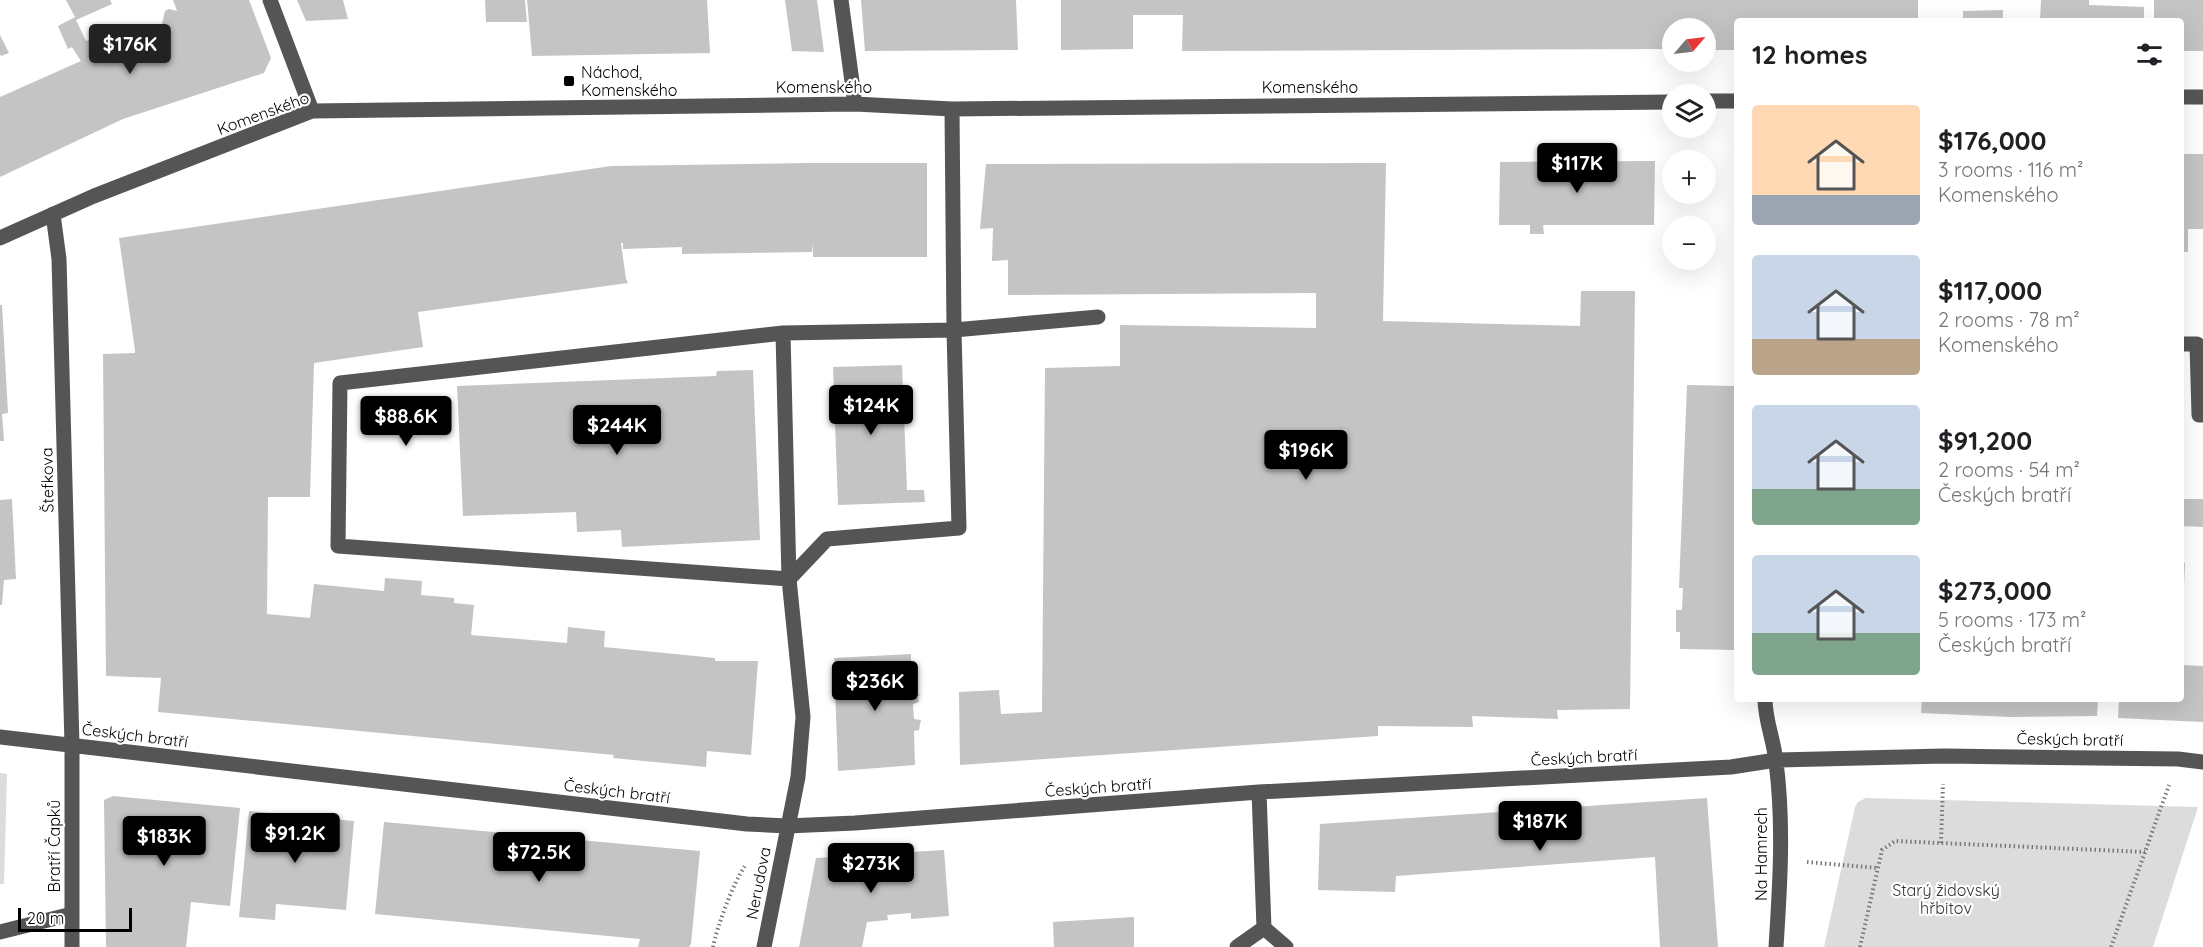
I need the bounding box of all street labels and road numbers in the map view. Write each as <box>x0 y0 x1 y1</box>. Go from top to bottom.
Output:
street label: Komenského <box>776 77 872 97</box>
street label: Komenského <box>1262 77 1358 97</box>
street label: Komenského <box>214 87 312 139</box>
street label: Štefkova <box>36 447 58 513</box>
street label: Českých bratří <box>81 719 190 751</box>
street label: Českých bratří <box>2016 728 2124 750</box>
street label: Českých bratří <box>1530 744 1638 770</box>
street label: Českých bratří <box>1044 773 1152 801</box>
street label: Českých bratří <box>563 775 672 807</box>
street label: Bratří Čapků <box>44 800 64 892</box>
street label: Na Hamrech <box>1751 807 1771 901</box>
street label: Nerudova <box>741 845 775 921</box>

